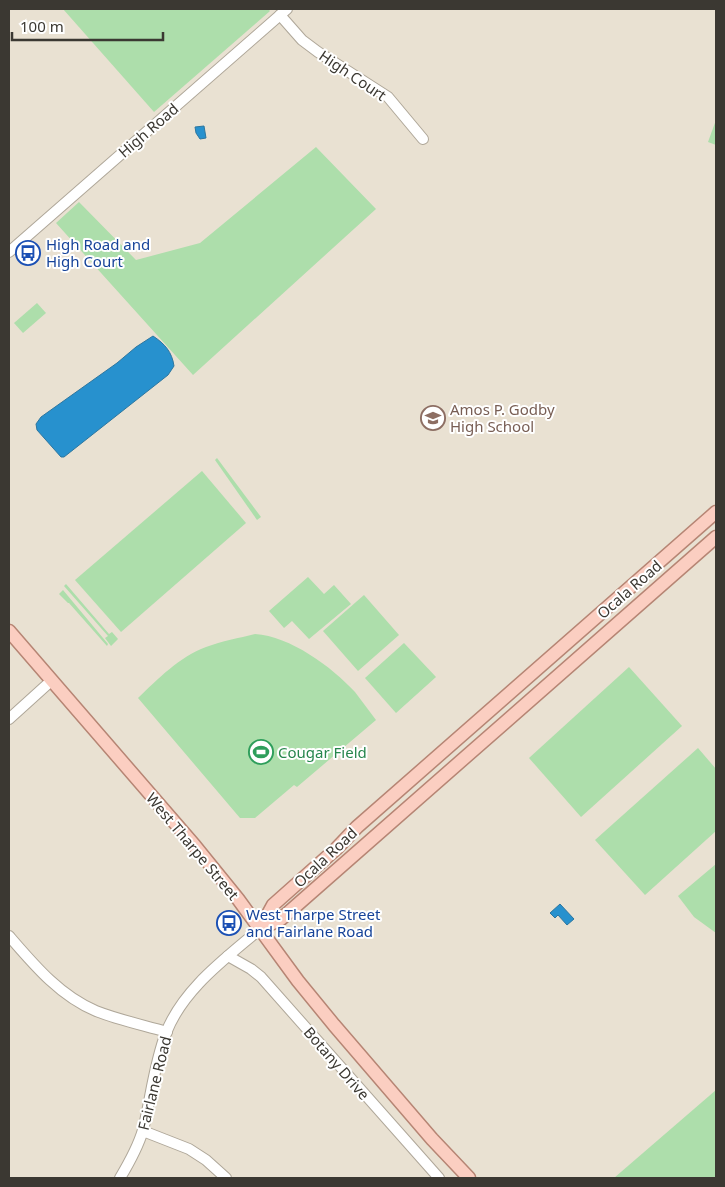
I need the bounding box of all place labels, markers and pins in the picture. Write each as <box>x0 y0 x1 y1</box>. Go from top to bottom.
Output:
place label: High Road and High Court <box>46 234 150 271</box>
bus stop icon: High Road and High Court <box>15 240 41 266</box>
place label: Amos P. Godby High School <box>450 399 555 436</box>
school or university icon: Amos P. Godby High School <box>420 405 446 431</box>
sports icon: Cougar Field <box>248 739 274 765</box>
place label: Cougar Field <box>278 742 367 762</box>
place label: West Tharpe Street and Fairlane Road <box>246 904 381 941</box>
bus stop icon: West Tharpe Street and Fairlane Road <box>216 910 242 936</box>

